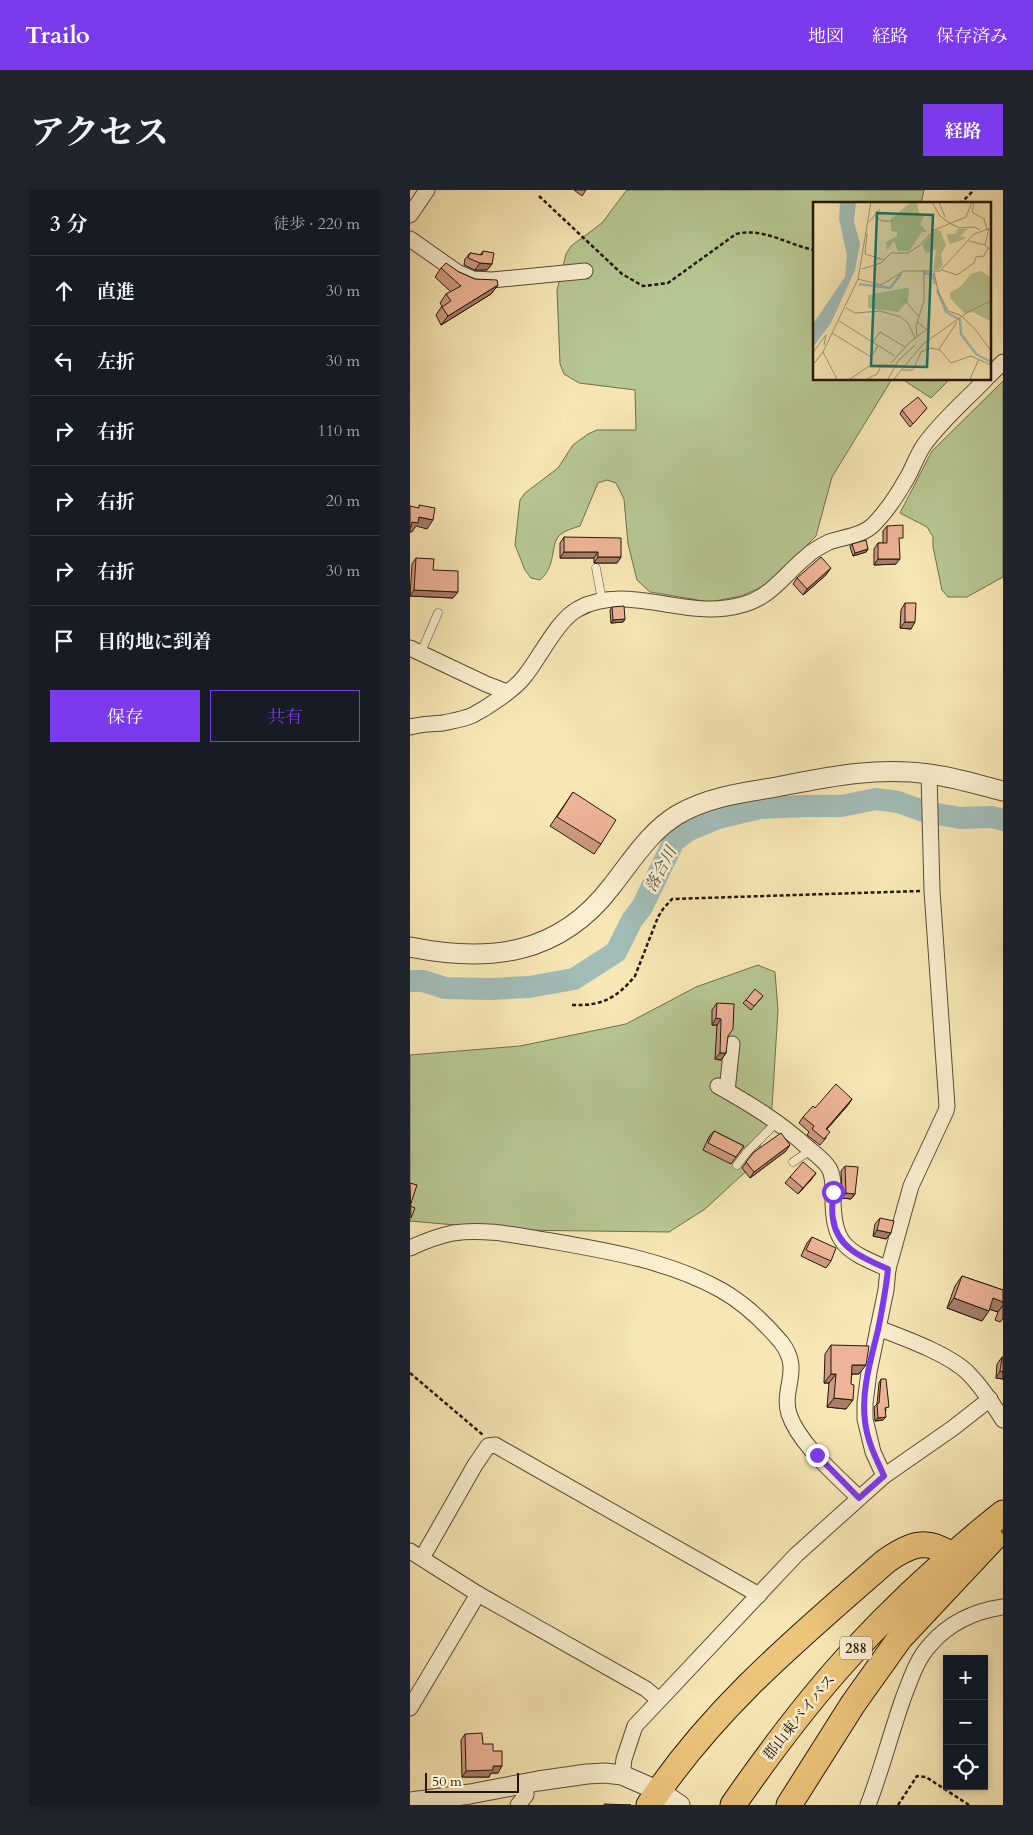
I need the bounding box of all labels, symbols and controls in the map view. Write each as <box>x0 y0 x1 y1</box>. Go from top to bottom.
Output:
text: Trailo <box>25 19 90 52</box>
text: 地図 <box>808 24 844 49</box>
text: 経路 <box>872 24 908 49</box>
text: 保存済み <box>936 24 1008 49</box>
button: 経路 <box>923 104 1003 156</box>
text: アクセス <box>30 109 169 157</box>
inset map <box>813 202 990 380</box>
text: 3 分 <box>50 210 87 239</box>
text: 徒歩 · 220 m <box>273 213 360 235</box>
icon: ahead <box>50 277 78 305</box>
text: 直進 <box>97 279 135 305</box>
text: 30 m <box>326 280 360 302</box>
icon: left <box>50 347 78 375</box>
text: 左折 <box>97 349 135 375</box>
text: 30 m <box>326 350 360 372</box>
icon: right <box>50 417 78 445</box>
text: 右折 <box>97 419 135 445</box>
text: 110 m <box>318 420 360 442</box>
icon: right <box>50 487 78 515</box>
text: 右折 <box>97 489 135 515</box>
text: 20 m <box>326 490 360 512</box>
icon: right <box>50 557 78 585</box>
text: 右折 <box>97 559 135 585</box>
text: 30 m <box>326 560 360 582</box>
icon: arrive <box>50 627 78 655</box>
text: 目的地に到着 <box>97 629 211 655</box>
button: 保存 <box>50 690 200 742</box>
button: 共有 <box>210 690 360 742</box>
water label: 落合川 <box>640 841 683 896</box>
route start <box>822 1181 845 1204</box>
route end <box>806 1444 829 1467</box>
road number: 288 <box>840 1636 872 1660</box>
map controls <box>943 1655 988 1790</box>
button: + <box>943 1655 988 1700</box>
street label: 郡山東バイパス <box>758 1670 840 1764</box>
button: − <box>943 1700 988 1745</box>
button: locate <box>943 1745 988 1790</box>
scale bar <box>425 1770 519 1793</box>
text: 50 m <box>432 1772 462 1791</box>

